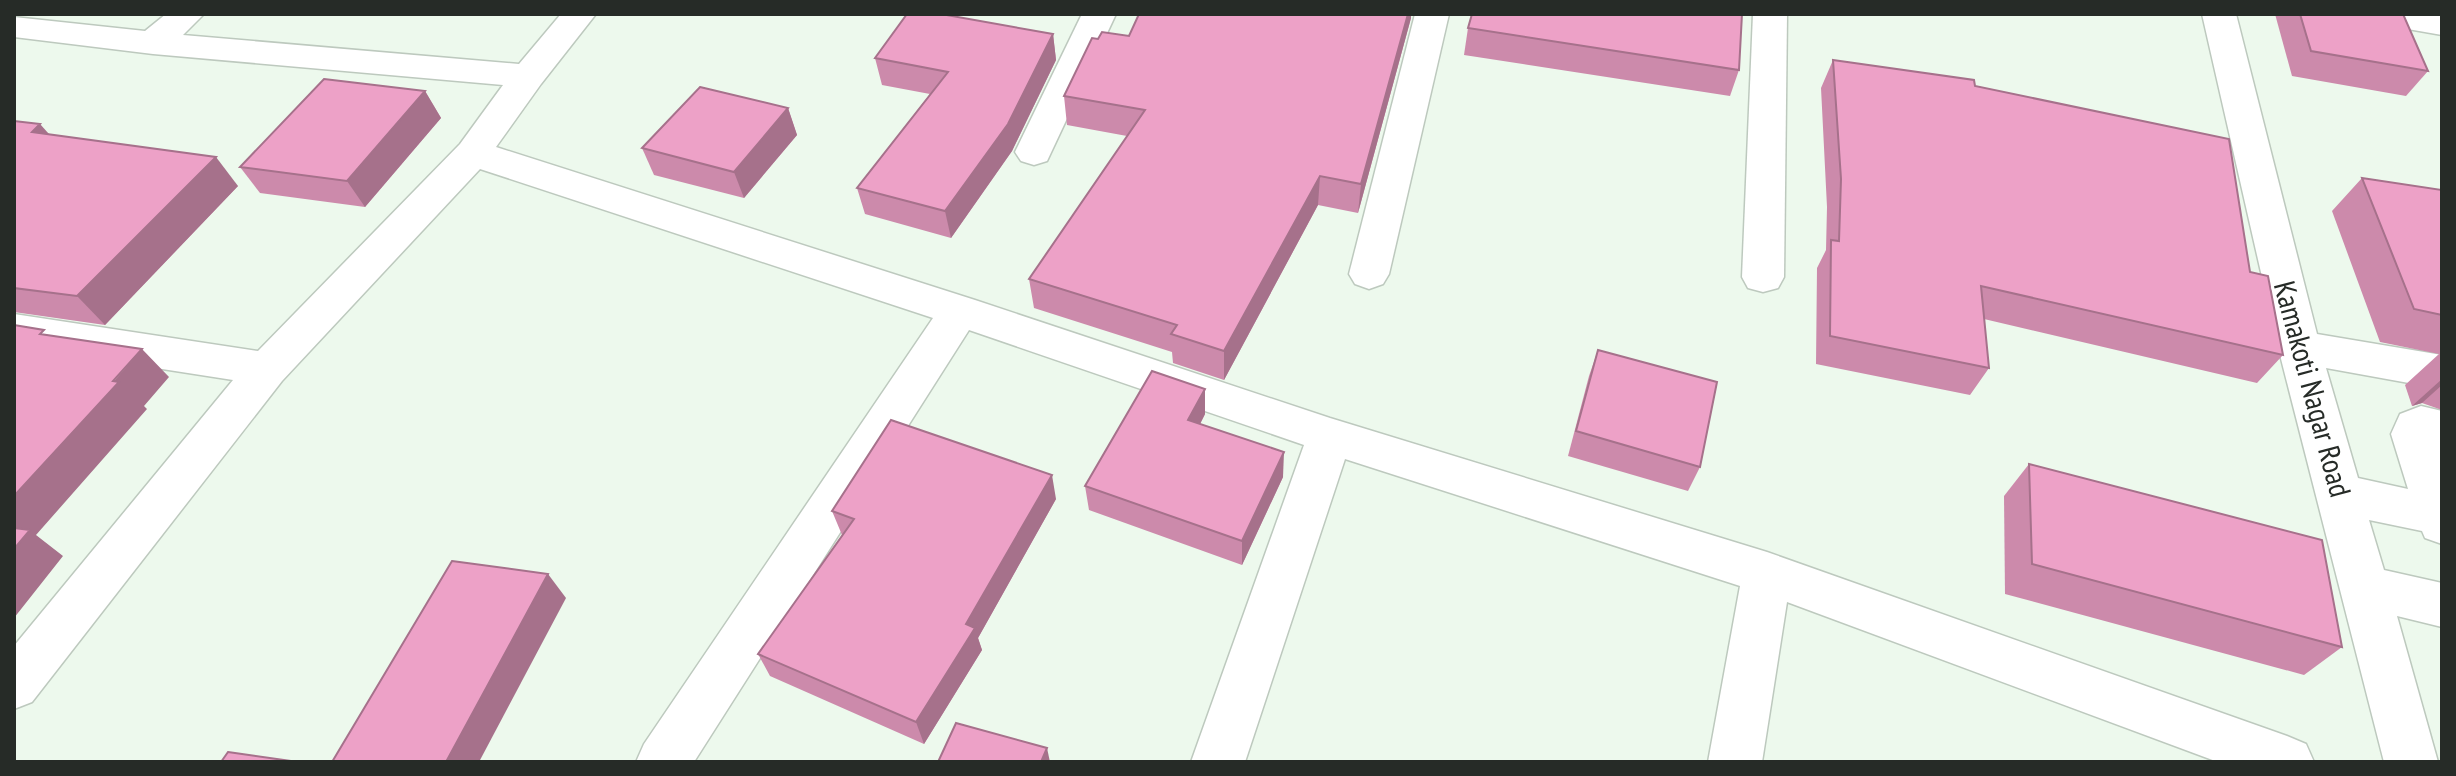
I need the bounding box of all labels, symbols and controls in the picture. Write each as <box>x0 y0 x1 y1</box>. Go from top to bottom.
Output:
street label: Kamakoti Nagar Road <box>2266 276 2361 501</box>

